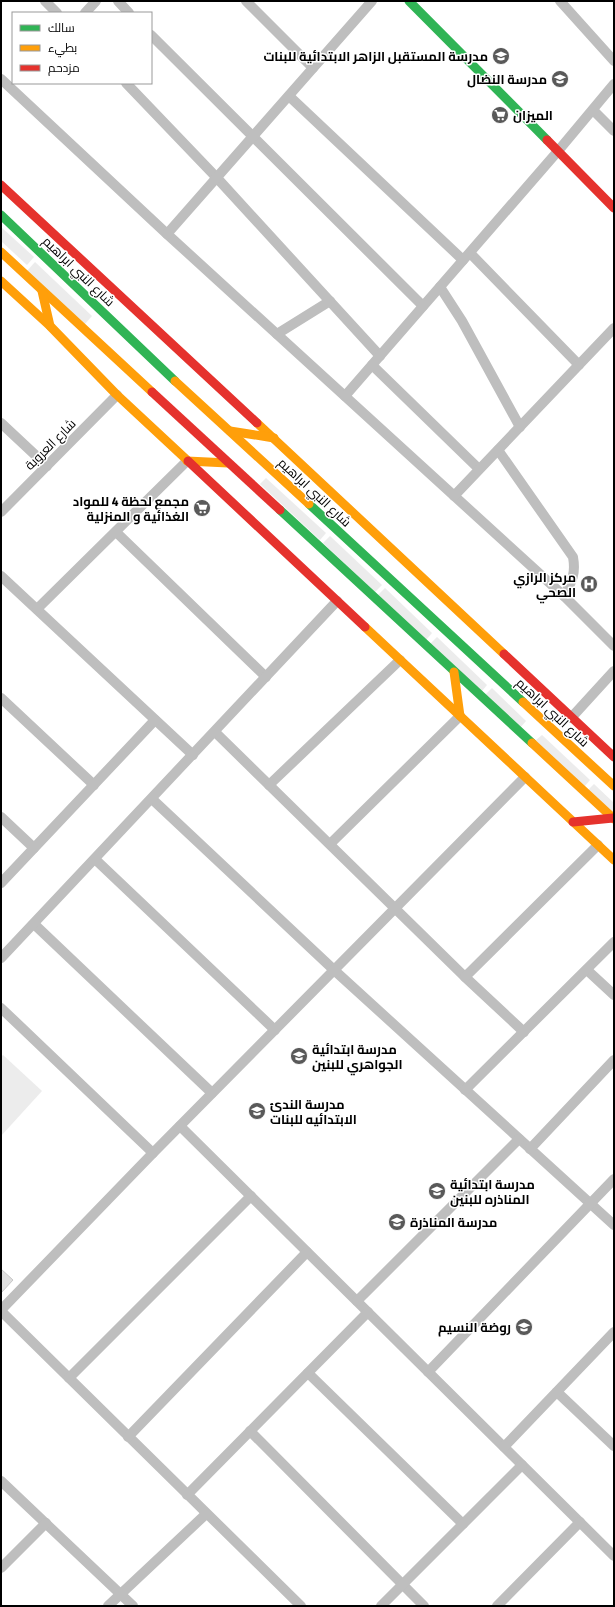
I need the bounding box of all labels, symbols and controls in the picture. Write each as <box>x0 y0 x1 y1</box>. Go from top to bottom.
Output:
legend <box>12 12 152 84</box>
text: سالك <box>48 21 75 35</box>
text: بطيء <box>48 41 77 58</box>
school or university icon: مدرسة المستقبل الزاهر الابتدائية للبنات <box>491 46 511 66</box>
place label: مدرسة المستقبل الزاهر الابتدائية للبنات <box>263 49 488 64</box>
text: مزدحم <box>48 61 80 76</box>
school or university icon: مدرسة النضال <box>550 69 570 89</box>
place label: مدرسة النضال <box>467 72 547 88</box>
supermarket icon: الميزان <box>490 105 510 125</box>
place label: الميزان <box>513 108 553 123</box>
street label: شارع النبي ابراهيم <box>38 233 118 311</box>
street label: شارع العروبة <box>22 416 80 474</box>
street label: شارع النبي ابراهيم <box>273 455 354 532</box>
place label: مجمع لحظة 4 للمواد الغذائية و المنزلية <box>73 494 189 525</box>
supermarket icon: مجمع لحظة 4 للمواد الغذائية و المنزلية <box>192 498 212 518</box>
place label: مركز الرازي الصحي <box>513 570 576 604</box>
hospital icon: مركز الرازي الصحي <box>579 574 599 594</box>
street label: شارع النبي ابراهيم <box>511 675 592 752</box>
place label: مدرسة ابتدائية الجواهري للبنين <box>312 1042 403 1076</box>
school or university icon: مدرسة ابتدائية الجواهري للبنين <box>289 1046 309 1066</box>
place label: مدرسة الندئ الابتدائيه للبنات <box>270 1097 357 1127</box>
school or university icon: مدرسة الندئ الابتدائيه للبنات <box>247 1101 267 1121</box>
place label: مدرسة ابتدائية المناذره للبنين <box>450 1177 535 1207</box>
school or university icon: مدرسة ابتدائية المناذره للبنين <box>427 1181 447 1201</box>
school or university icon: مدرسة المناذرة <box>387 1212 407 1232</box>
place label: مدرسة المناذرة <box>410 1215 497 1230</box>
school or university icon: روضة النسيم <box>514 1317 534 1337</box>
place label: روضة النسيم <box>438 1320 511 1337</box>

